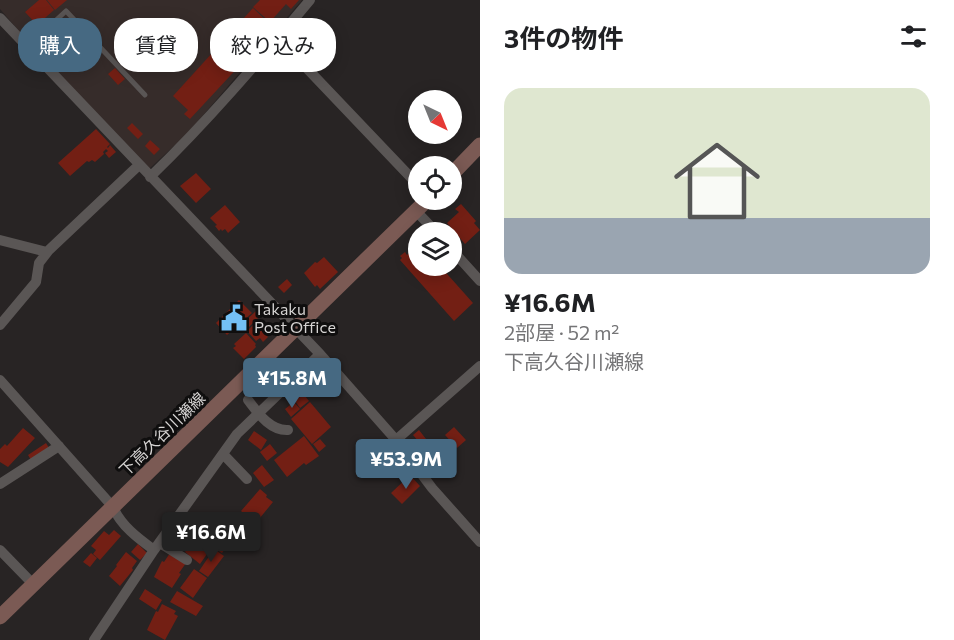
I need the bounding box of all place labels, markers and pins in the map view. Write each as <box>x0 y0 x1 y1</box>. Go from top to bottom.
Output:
place label: Takaku Post Office <box>254 299 336 336</box>
public building icon: Takaku Post Office <box>219 303 249 333</box>
pin: ¥15.8M <box>243 358 341 409</box>
pin: ¥53.9M <box>357 439 455 490</box>
pin: ¥16.6M <box>162 512 260 563</box>

